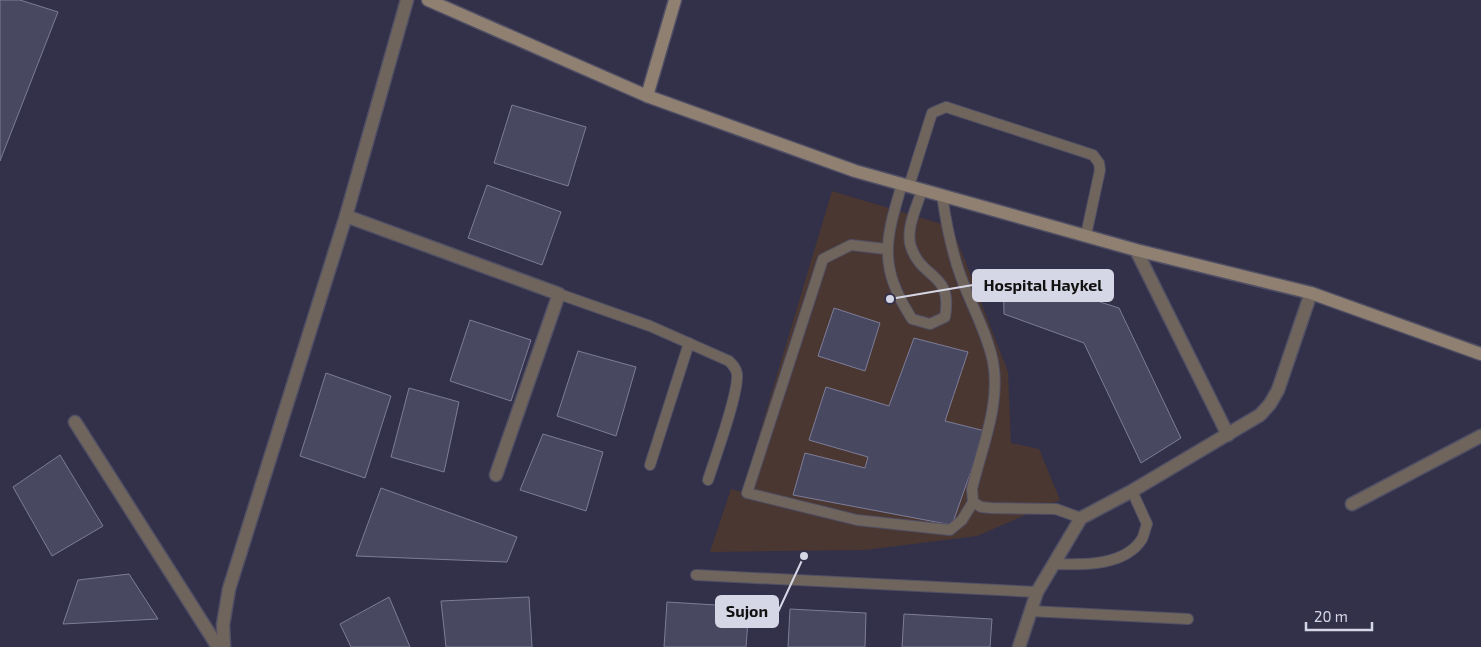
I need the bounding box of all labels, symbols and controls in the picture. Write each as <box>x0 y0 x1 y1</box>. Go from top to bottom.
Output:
callout: Hospital Haykel <box>973 270 1113 301</box>
text: Hospital Haykel <box>983 275 1103 295</box>
callout: Sujon <box>716 596 778 627</box>
scale bar <box>1306 600 1372 632</box>
text: Sujon <box>726 601 768 620</box>
text: 20 m <box>1314 607 1348 625</box>

